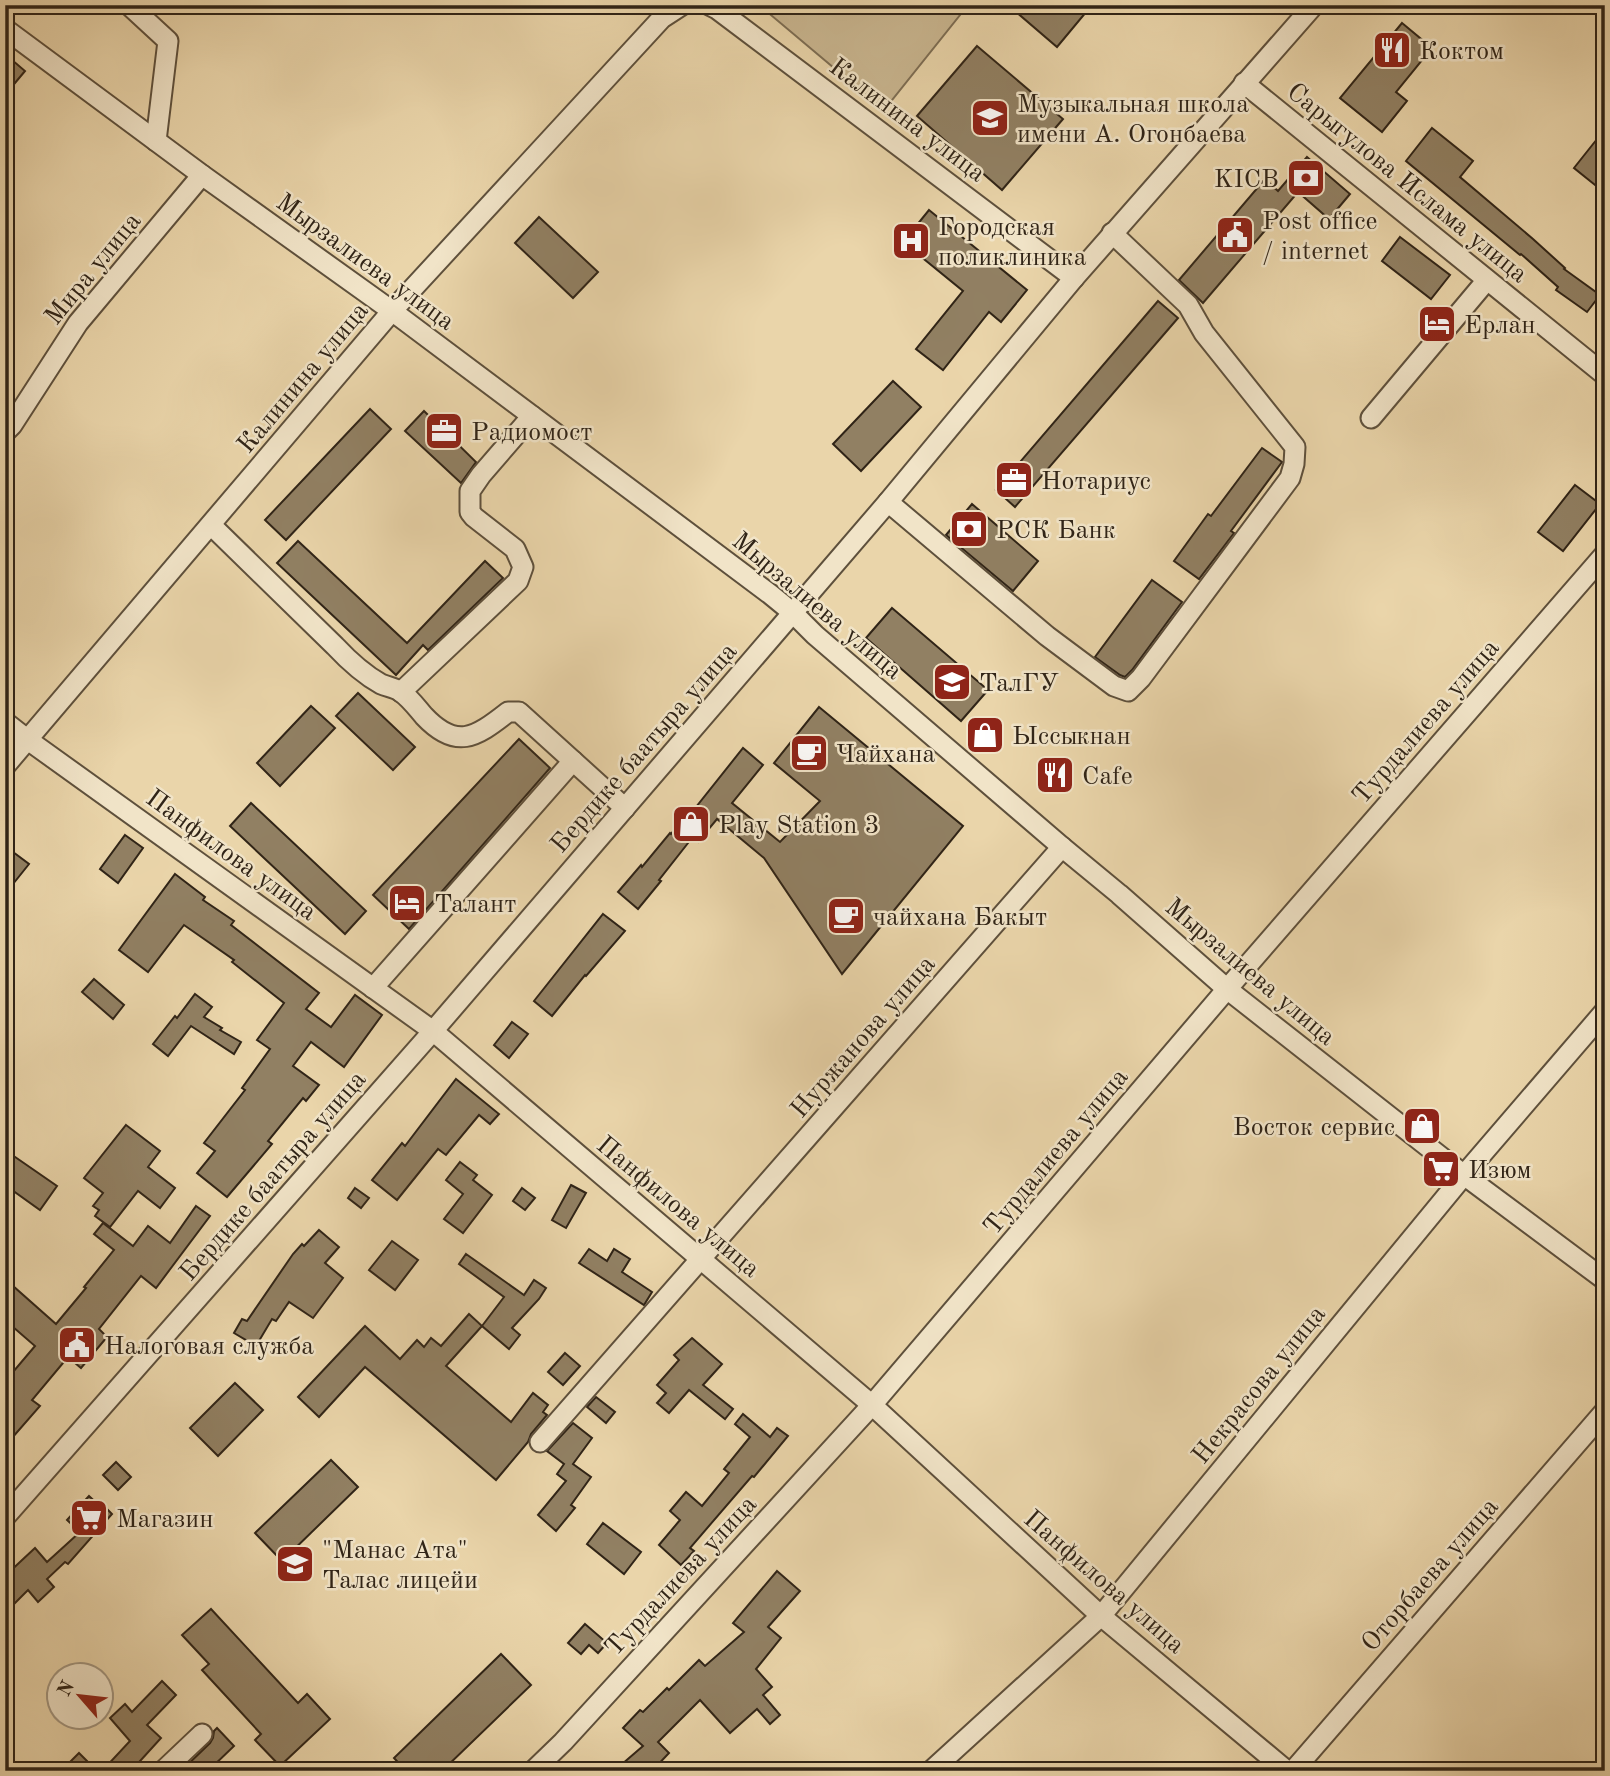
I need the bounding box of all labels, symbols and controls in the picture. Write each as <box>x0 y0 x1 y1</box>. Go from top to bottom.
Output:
restaurant icon: Коктом <box>1371 29 1413 71</box>
place label: Коктом <box>1419 39 1504 65</box>
street label: Калинина улица <box>824 54 990 188</box>
street label: Сарыгулова Ислама улица <box>1282 79 1532 288</box>
place label: Музыкальная школа имени А. Огонбаева <box>1017 92 1249 148</box>
school or university icon: Музыкальная школа имени А. Огонбаева <box>969 97 1011 139</box>
bank icon: KICB <box>1285 157 1327 199</box>
place label: KICB <box>1214 167 1279 193</box>
street label: Мырзалиева улица <box>271 189 459 336</box>
street label: Мира улица <box>41 208 147 330</box>
place label: Post office / internet <box>1262 209 1377 265</box>
public building icon: Post office / internet <box>1214 214 1256 256</box>
place label: Городская поликлиника <box>938 215 1087 271</box>
hospital icon: Городская поликлиника <box>890 220 932 262</box>
street label: Калинина улица <box>233 298 374 459</box>
hotel icon: Ерлан <box>1416 303 1458 345</box>
place label: Ерлан <box>1464 313 1536 339</box>
office icon: Радиомост <box>423 410 465 452</box>
place label: Радиомост <box>471 420 593 446</box>
office icon: Нотариус <box>993 459 1035 501</box>
place label: Нотариус <box>1041 469 1151 495</box>
bank icon: РСК Банк <box>948 508 990 550</box>
place label: РСК Банк <box>996 518 1116 544</box>
street label: Мырзалиева улица <box>727 528 907 685</box>
street label: Турдалиева улица <box>1348 635 1505 810</box>
street label: Бердике баатыра улица <box>546 638 743 858</box>
school or university icon: ТалГУ <box>931 661 973 703</box>
place label: ТалГУ <box>979 671 1059 697</box>
shop icon: Ыссыкнан <box>964 714 1006 756</box>
place label: Ыссыкнан <box>1012 724 1131 750</box>
cafe icon: Чайхана <box>788 732 830 774</box>
place label: Чайхана <box>836 742 935 768</box>
restaurant icon: Cafe <box>1034 754 1076 796</box>
place label: Cafe <box>1082 764 1133 790</box>
street label: Панфилова улица <box>141 785 321 926</box>
shop icon: Play Station 3 <box>670 803 712 845</box>
place label: Play Station 3 <box>718 813 880 839</box>
hotel icon: Талант <box>386 882 428 924</box>
place label: Талант <box>434 892 517 918</box>
street label: Мырзалиева улица <box>1160 894 1340 1051</box>
cafe icon: чайхана Бакыт <box>825 895 867 937</box>
place label: чайхана Бакыт <box>873 905 1047 931</box>
street label: Нуржанова улица <box>786 951 941 1123</box>
street label: Турдалиева улица <box>979 1064 1134 1241</box>
street label: Бердике баатыра улица <box>175 1066 372 1286</box>
shop icon: Восток сервис <box>1401 1105 1443 1147</box>
place label: Восток сервис <box>1233 1115 1395 1141</box>
street label: Панфилова улица <box>591 1132 764 1283</box>
supermarket icon: Изюм <box>1420 1148 1462 1190</box>
place label: Изюм <box>1468 1158 1532 1184</box>
street label: Некрасова улица <box>1188 1301 1331 1469</box>
public building icon: Налоговая служба <box>56 1324 98 1366</box>
place label: Налоговая служба <box>104 1334 314 1360</box>
street label: Турдалиева улица <box>601 1491 762 1662</box>
street label: Оторбаева улица <box>1357 1494 1504 1657</box>
supermarket icon: Магазин <box>68 1497 110 1539</box>
street label: Панфилова улица <box>1018 1506 1189 1659</box>
place label: Магазин <box>116 1507 214 1533</box>
place label: "Манас Ата" Талас лицейи <box>322 1538 478 1594</box>
school or university icon: "Манас Ата" Талас лицейи <box>274 1543 316 1585</box>
north arrow <box>46 1660 116 1730</box>
text: N <box>55 1678 79 1700</box>

